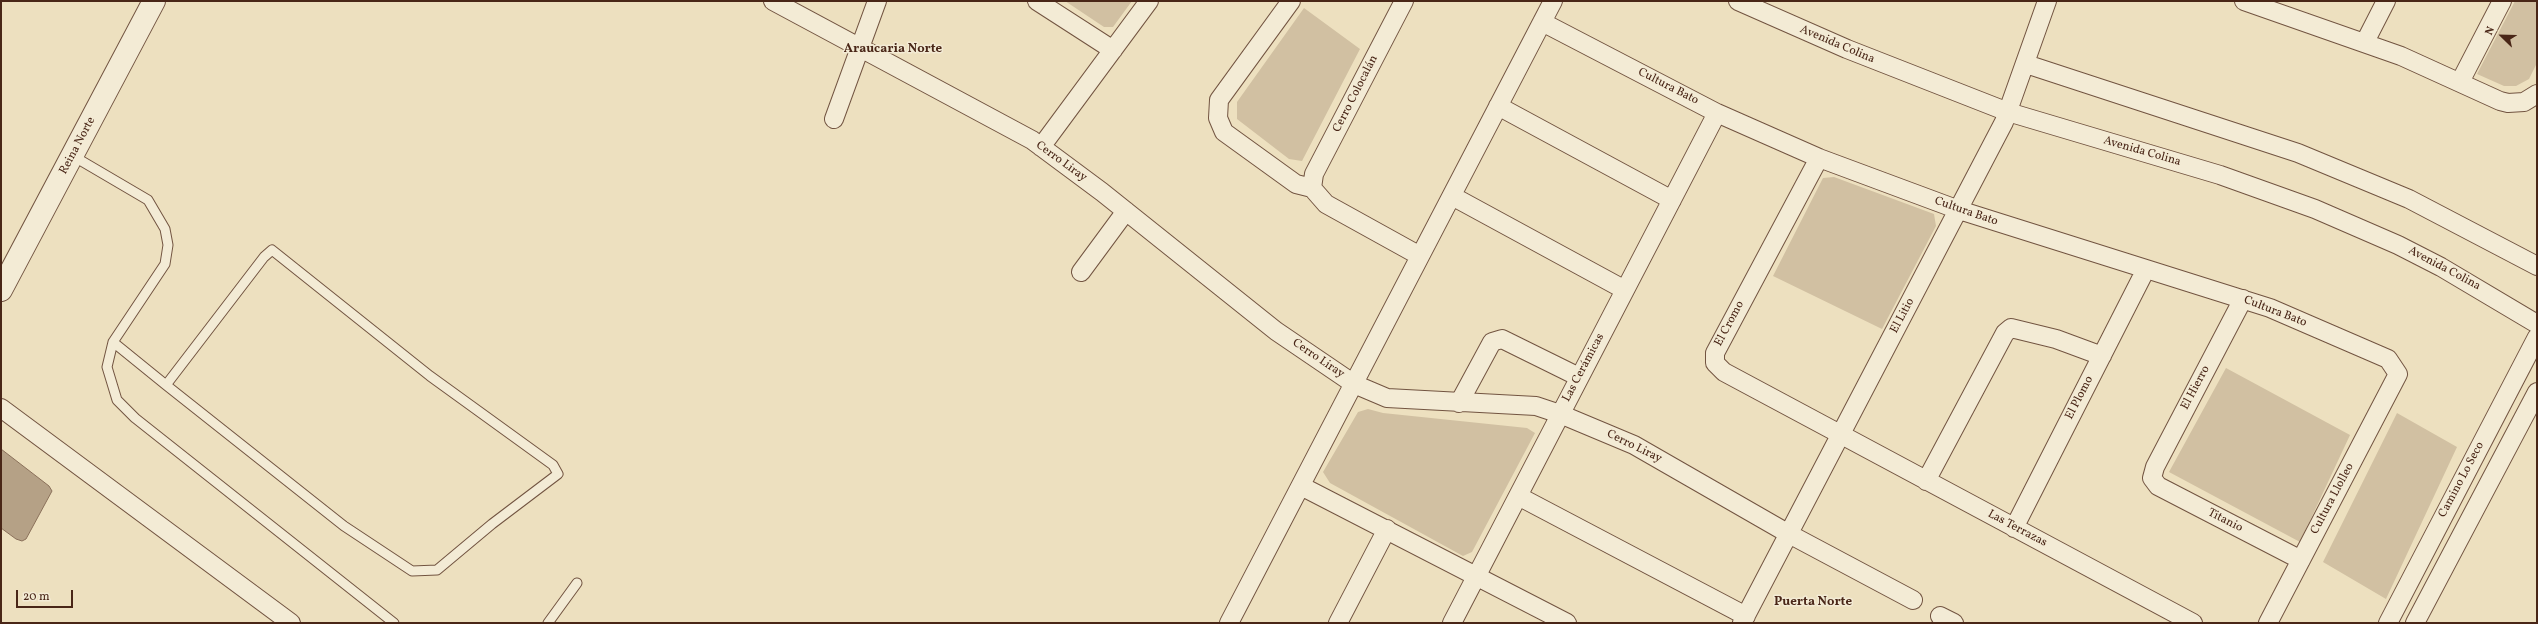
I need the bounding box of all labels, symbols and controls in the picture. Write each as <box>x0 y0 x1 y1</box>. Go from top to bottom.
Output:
north arrow <box>2482 16 2522 56</box>
street label: Avenida Colina <box>1797 23 1877 67</box>
text: N <box>2482 25 2499 38</box>
district label: Araucaria Norte <box>844 42 942 58</box>
street label: Cerro Colocalán <box>1330 53 1382 135</box>
street label: Cultura Bato <box>1635 66 1701 108</box>
street label: Reina Norte <box>57 115 99 177</box>
street label: Avenida Colina <box>2102 134 2182 170</box>
street label: Cerro Liray <box>1033 139 1089 185</box>
street label: Cultura Bato <box>1932 194 2000 230</box>
street label: Avenida Colina <box>2405 244 2483 294</box>
street label: Cultura Bato <box>2241 293 2309 331</box>
street label: El Litio <box>1888 296 1918 336</box>
street label: El Cromo <box>1712 299 1748 349</box>
street label: Las Cerámicas <box>1560 331 1608 405</box>
street label: Cerro Liray <box>1289 336 1347 382</box>
street label: El Hierro <box>2178 363 2214 413</box>
street label: El Plomo <box>2063 374 2097 422</box>
street label: Cerro Liray <box>1604 427 1664 467</box>
street label: Camino Lo Seco <box>2436 440 2488 520</box>
street label: Cultura Llolleo <box>2308 461 2358 537</box>
street label: Titanio <box>2205 506 2245 536</box>
street label: Las Terrazas <box>1985 507 2049 551</box>
scale bar <box>18 582 75 608</box>
text: 20 m <box>23 589 50 605</box>
district label: Puerta Norte <box>1774 595 1852 611</box>

